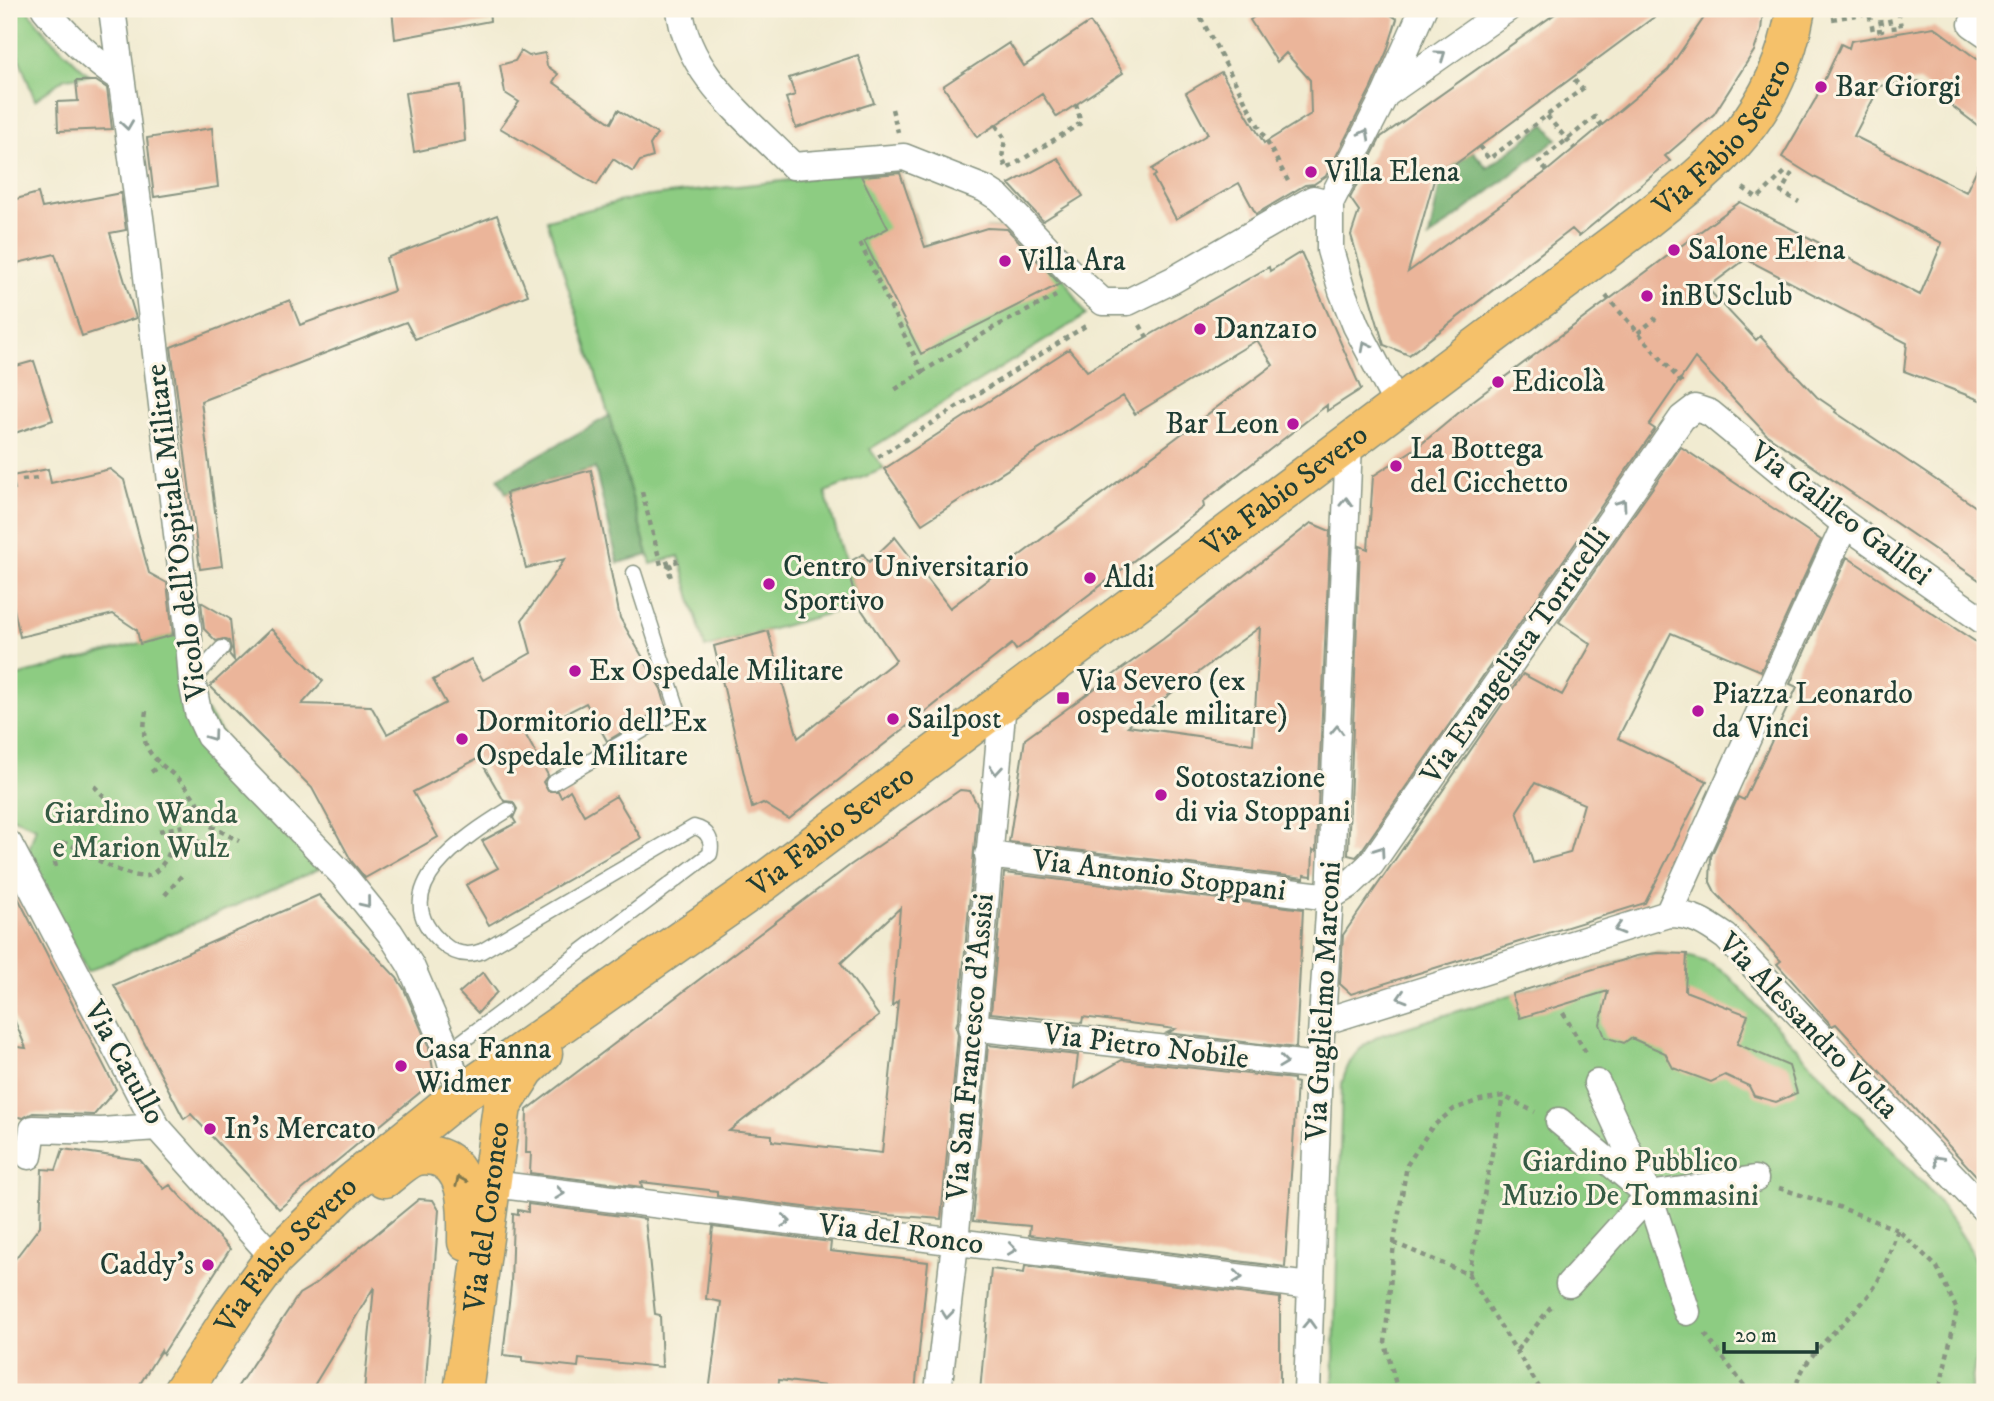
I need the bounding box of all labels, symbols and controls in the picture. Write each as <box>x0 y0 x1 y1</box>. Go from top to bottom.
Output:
one-way arrow <box>1433 51 1446 64</box>
street label: Via Fabio Severo <box>1645 54 1800 225</box>
place label: Bar Giorgi <box>1835 69 1961 106</box>
marker: Bar Giorgi <box>1813 79 1829 95</box>
one-way arrow <box>120 119 135 131</box>
one-way arrow <box>1356 128 1370 141</box>
place label: Villa Elena <box>1324 154 1460 191</box>
marker: Villa Elena <box>1303 164 1319 180</box>
place label: Salone Elena <box>1688 232 1846 269</box>
marker: Salone Elena <box>1666 242 1682 258</box>
place label: Villa Ara <box>1018 243 1126 280</box>
marker: Villa Ara <box>997 253 1013 269</box>
place label: inBUSclub <box>1661 278 1793 315</box>
marker: inBUSclub <box>1639 288 1655 304</box>
place label: Danza10 <box>1214 311 1318 348</box>
marker: Danza10 <box>1192 321 1208 337</box>
one-way arrow <box>1360 341 1374 353</box>
street label: Vicolo dell'Ospitale Militare <box>138 362 216 703</box>
place label: Edicolà <box>1512 364 1605 401</box>
marker: Edicolà <box>1490 374 1506 390</box>
place label: Bar Leon <box>1165 406 1279 443</box>
street label: Via Fabio Severo <box>1194 416 1375 566</box>
marker: Bar Leon <box>1285 416 1301 432</box>
place label: La Bottega del Cicchetto <box>1410 431 1568 502</box>
street label: Via Galileo Galilei <box>1741 433 1938 594</box>
marker: La Bottega del Cicchetto <box>1388 458 1404 474</box>
one-way arrow <box>1339 497 1354 508</box>
one-way arrow <box>1614 499 1626 512</box>
street label: Via Evangelista Torricelli <box>1413 520 1619 793</box>
place label: Centro Universitario Sportivo <box>783 549 1029 620</box>
place label: Aldi <box>1104 560 1155 597</box>
marker: Aldi <box>1082 570 1098 586</box>
marker: Centro Universitario Sportivo <box>761 576 777 592</box>
place label: Ex Ospedale Militare <box>589 653 843 690</box>
marker: Ex Ospedale Militare <box>567 663 583 679</box>
place label: Via Severo (ex ospedale militare) <box>1076 663 1288 734</box>
place label: Piazza Leonardo da Vinci <box>1712 676 1913 747</box>
marker: Via Severo (ex ospedale militare) <box>1055 690 1071 706</box>
place label: Sailpost <box>907 701 1002 738</box>
marker: Piazza Leonardo da Vinci <box>1690 703 1706 719</box>
place label: Dormitorio dell'Ex Ospedale Militare <box>476 704 708 775</box>
marker: Sailpost <box>885 711 901 727</box>
one-way arrow <box>1329 724 1344 735</box>
one-way arrow <box>204 728 216 741</box>
marker: Dormitorio dell'Ex Ospedale Militare <box>454 731 470 747</box>
street label: Via Fabio Severo <box>741 757 922 906</box>
place label: Sotostazione di via Stoppani <box>1175 760 1350 831</box>
one-way arrow <box>989 765 1004 776</box>
marker: Sotostazione di via Stoppani <box>1153 787 1169 803</box>
park label: Giardino Wanda e Marion Wulz <box>44 796 238 867</box>
street label: Via Antonio Stoppani <box>1029 842 1288 910</box>
one-way arrow <box>1372 846 1384 859</box>
street label: Via Guglielmo Marconi <box>1298 860 1350 1143</box>
street label: Via San Francesco d'Assisi <box>939 892 1003 1203</box>
one-way arrow <box>357 895 370 908</box>
one-way arrow <box>1614 921 1626 935</box>
street label: Via Alessandro Volta <box>1709 924 1906 1127</box>
one-way arrow <box>1397 989 1409 1004</box>
street label: Via Catullo <box>75 994 173 1131</box>
street label: Via Pietro Nobile <box>1040 1016 1251 1078</box>
place label: Casa Fanna Widmer <box>414 1031 551 1102</box>
one-way arrow <box>1277 1055 1289 1070</box>
marker: Casa Fanna Widmer <box>393 1058 409 1074</box>
place label: In's Mercato <box>224 1111 376 1148</box>
street label: Via del Coroneo <box>456 1119 518 1315</box>
marker: In's Mercato <box>202 1121 218 1137</box>
park label: Giardino Pubblico Muzio De Tommasini <box>1501 1144 1759 1215</box>
one-way arrow <box>1934 1155 1947 1168</box>
street label: Via Fabio Severo <box>206 1168 365 1341</box>
one-way arrow <box>454 1176 468 1188</box>
one-way arrow <box>554 1185 566 1200</box>
street label: Via del Ronco <box>815 1206 986 1263</box>
one-way arrow <box>780 1214 792 1229</box>
one-way arrow <box>1006 1242 1018 1257</box>
place label: Caddy's <box>100 1247 194 1284</box>
marker: Caddy's <box>200 1257 216 1273</box>
one-way arrow <box>1232 1269 1243 1284</box>
one-way arrow <box>939 1308 954 1320</box>
scale bar <box>1724 1310 1817 1354</box>
one-way arrow <box>1301 1318 1317 1329</box>
text: 20 m <box>1735 1323 1777 1349</box>

